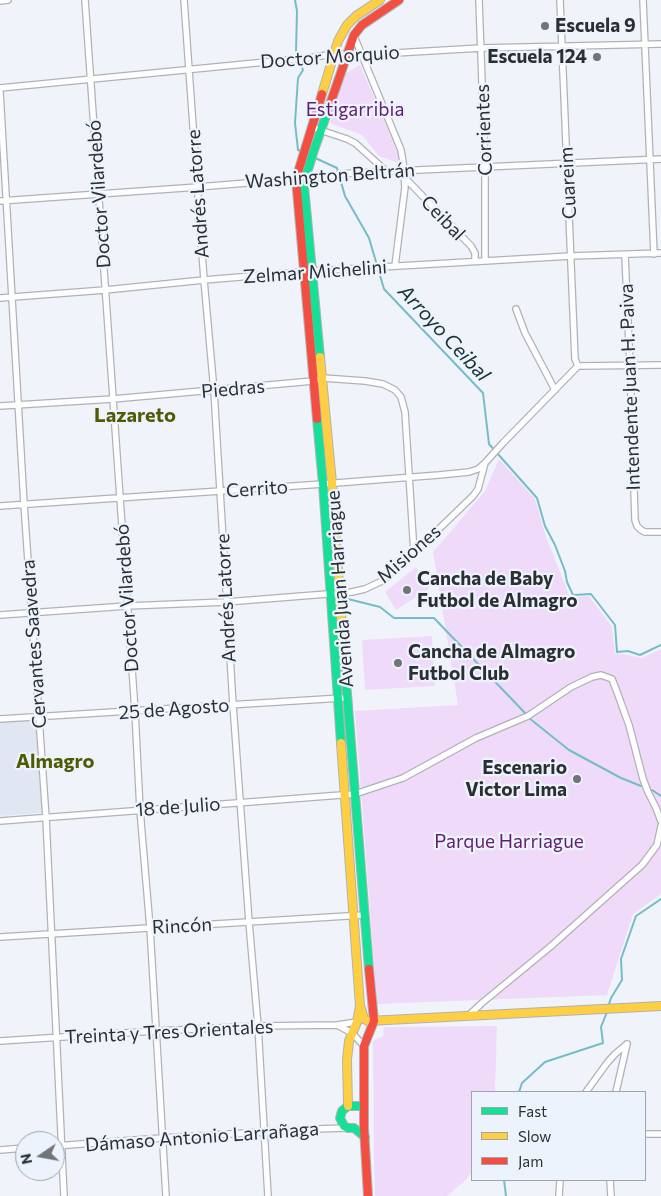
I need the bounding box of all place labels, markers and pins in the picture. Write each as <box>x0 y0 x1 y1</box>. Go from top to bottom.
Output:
place label: Escuela 9 <box>555 15 636 37</box>
marker: Escuela 9 <box>539 20 551 32</box>
place label: Escuela 124 <box>487 46 587 68</box>
marker: Escuela 124 <box>591 51 603 63</box>
place label: Cancha de Baby Futbol de Almagro <box>417 568 578 612</box>
marker: Cancha de Baby Futbol de Almagro <box>401 584 413 596</box>
place label: Cancha de Almagro Futbol Club <box>408 641 575 685</box>
marker: Cancha de Almagro Futbol Club <box>392 657 404 669</box>
place label: Escenario Victor Lima <box>465 757 567 801</box>
marker: Escenario Victor Lima <box>571 773 583 785</box>

